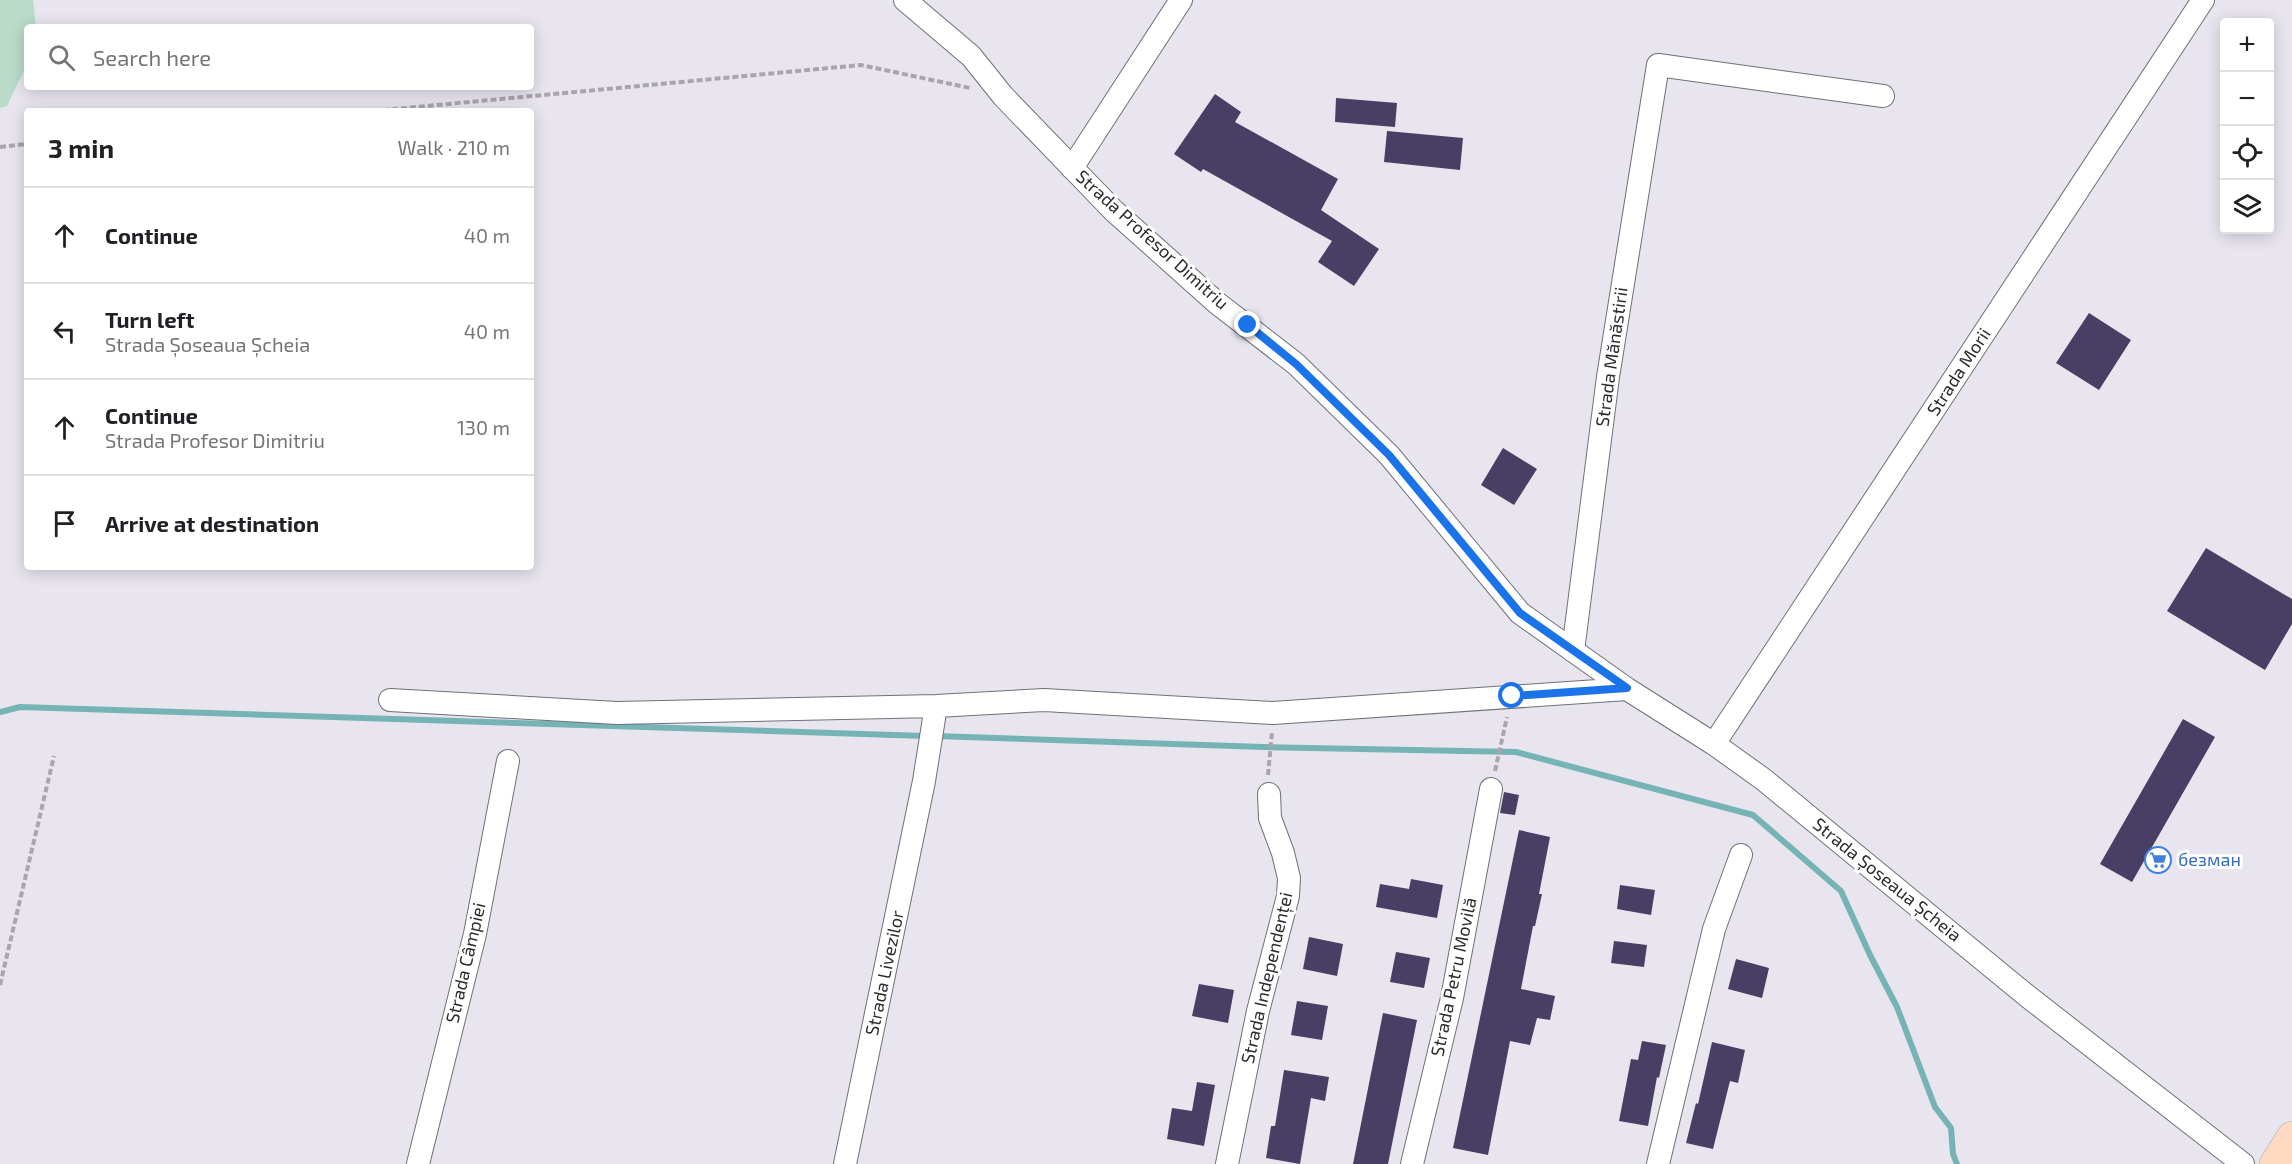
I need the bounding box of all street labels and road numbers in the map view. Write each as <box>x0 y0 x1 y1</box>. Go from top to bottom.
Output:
street label: Strada Profesor Dimitriu <box>1072 165 1234 314</box>
street label: Strada Mănăstirii <box>1590 286 1632 428</box>
street label: Strada Morii <box>1922 323 1995 420</box>
street label: Strada Șoseaua Șcheia <box>1808 813 1966 947</box>
street label: Strada Independenței <box>1236 890 1297 1066</box>
street label: Strada Petru Movilă <box>1425 895 1481 1058</box>
street label: Strada Câmpiei <box>440 900 490 1025</box>
street label: Strada Livezilor <box>860 908 908 1037</box>

